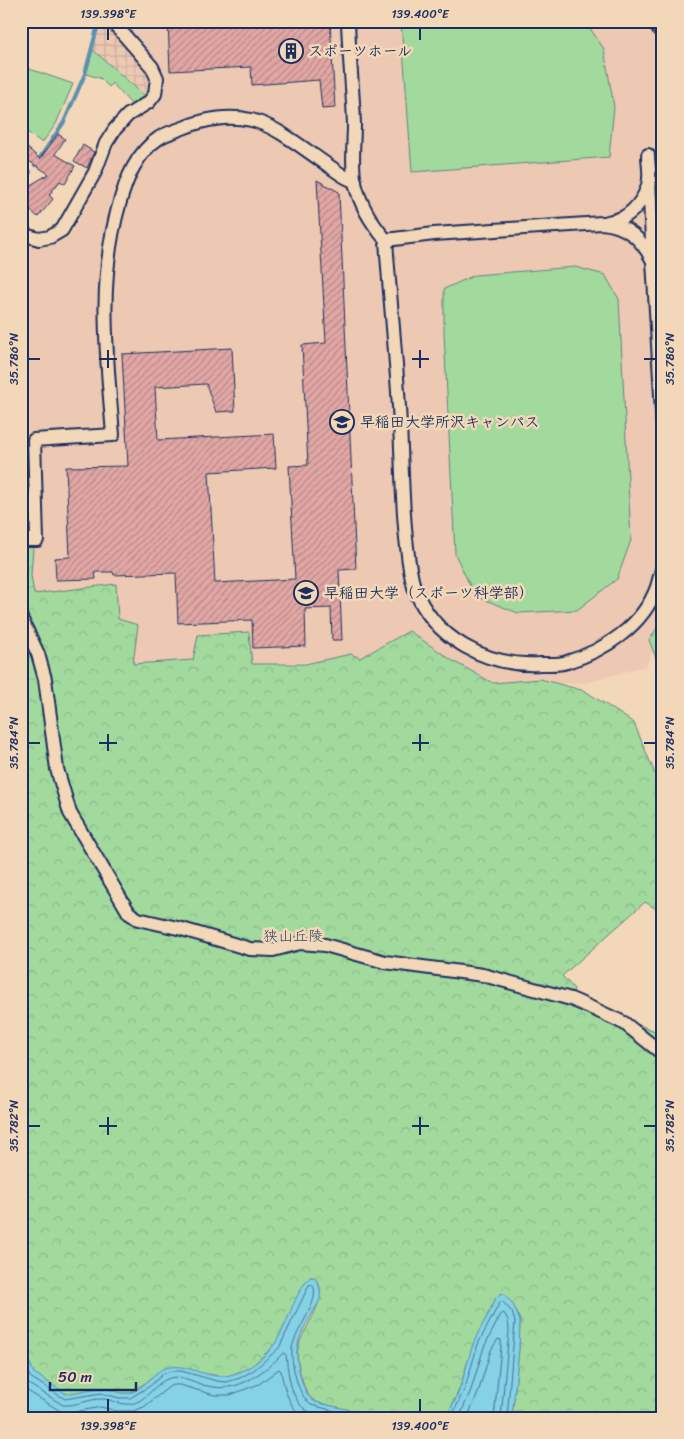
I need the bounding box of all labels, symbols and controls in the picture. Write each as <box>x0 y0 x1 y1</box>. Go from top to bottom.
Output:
text: 139.398°E <box>80 3 137 25</box>
text: 139.400°E <box>391 3 450 25</box>
building icon: スポーツホール <box>278 38 304 64</box>
place label: スポーツホール <box>308 38 412 64</box>
text: 35.786°N <box>3 332 25 385</box>
text: 35.786°N <box>659 332 681 385</box>
school or university icon: 早稲田大学所沢キャンパス <box>329 409 355 435</box>
place label: 早稲田大学所沢キャンパス <box>360 409 539 435</box>
school or university icon: 早稲田大学（スポーツ科学部） <box>293 580 319 606</box>
place label: 早稲田大学（スポーツ科学部） <box>324 580 534 606</box>
text: 35.784°N <box>3 716 25 769</box>
text: 35.784°N <box>659 716 681 769</box>
park label: 狭山丘陵 <box>263 923 323 949</box>
text: 35.782°N <box>3 1099 25 1152</box>
text: 35.782°N <box>659 1099 681 1152</box>
scale bar <box>50 1359 136 1391</box>
text: 50 m <box>58 1364 93 1390</box>
text: 139.398°E <box>80 1415 137 1437</box>
text: 139.400°E <box>391 1415 450 1437</box>

